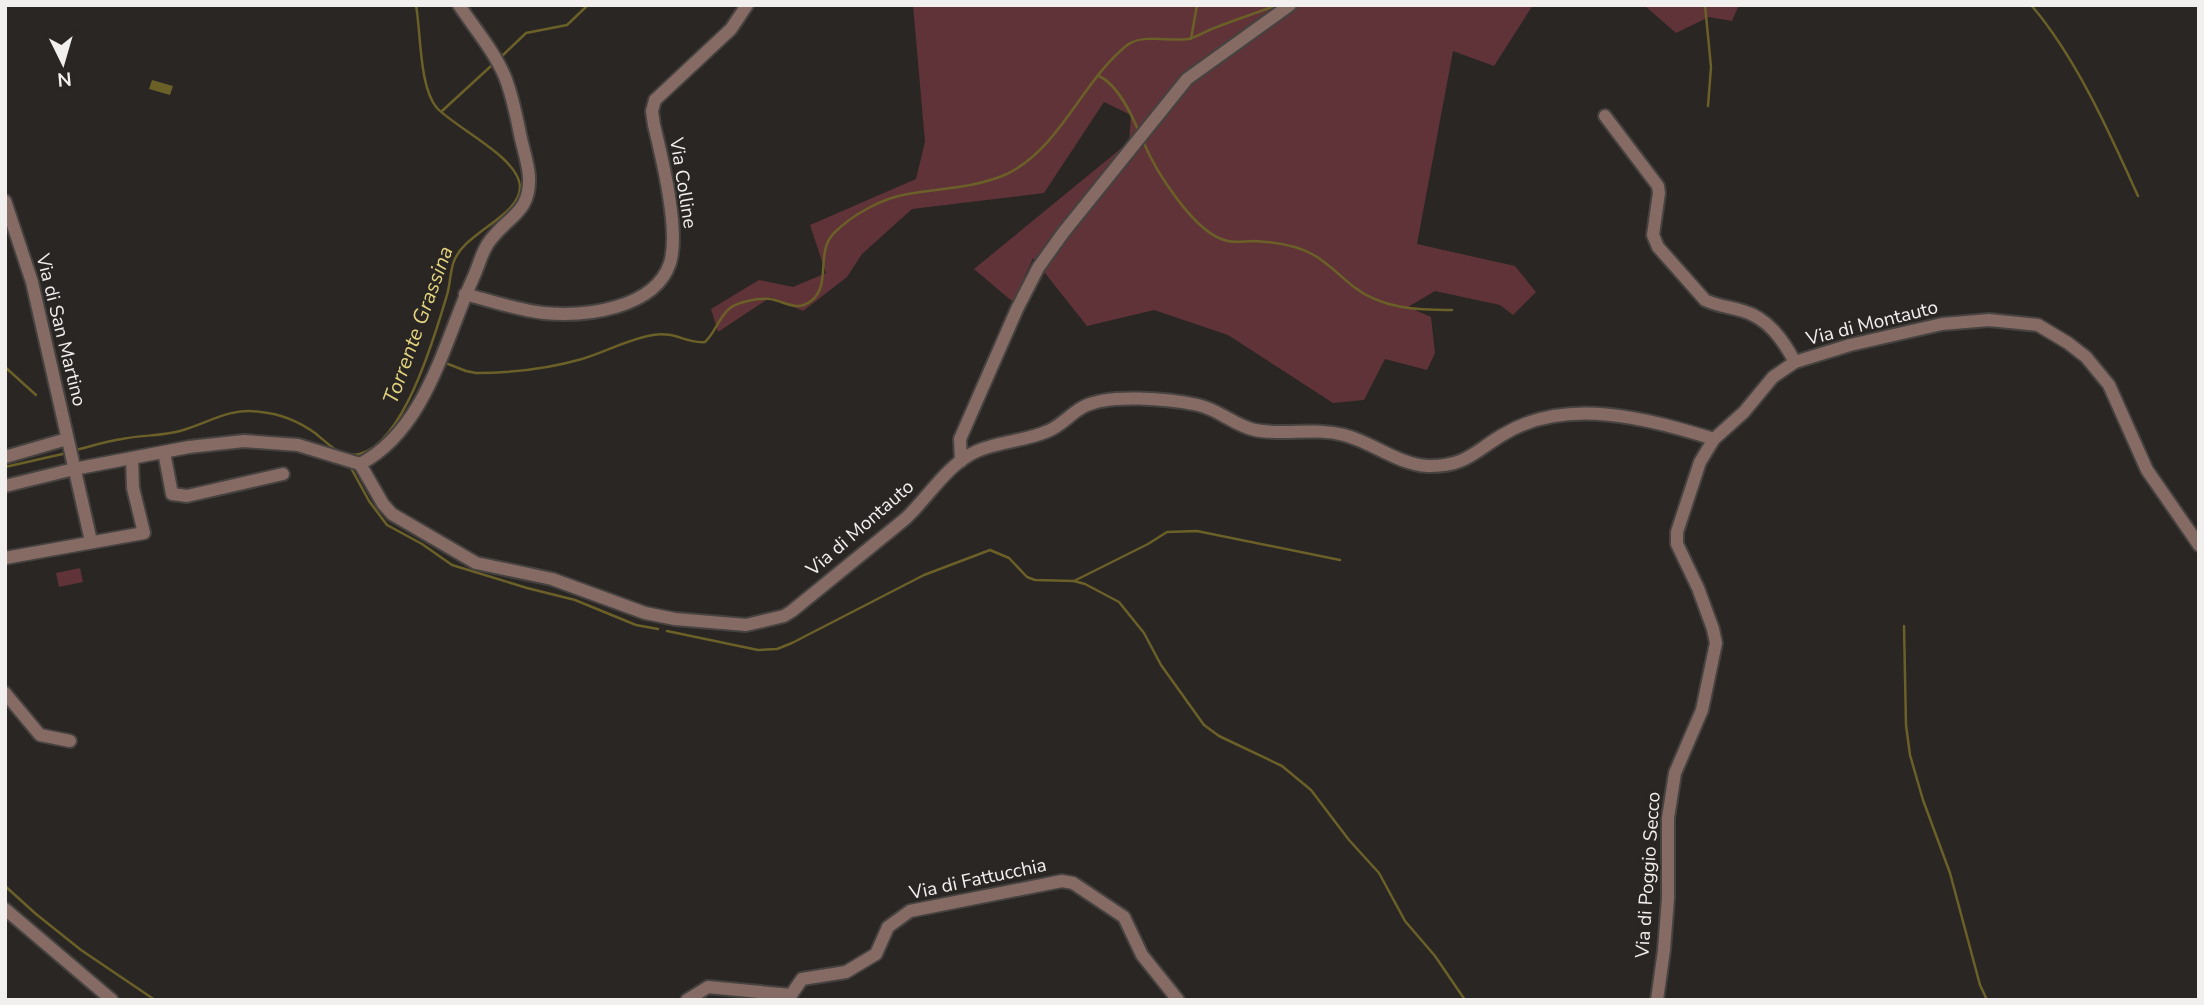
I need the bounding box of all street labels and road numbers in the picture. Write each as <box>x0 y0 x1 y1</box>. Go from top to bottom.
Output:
street label: Via Colline <box>663 135 703 230</box>
street label: Via di San Martino <box>29 250 93 409</box>
street label: Via di Montauto <box>1802 294 1941 352</box>
street label: Via di Montauto <box>800 474 919 583</box>
street label: Via di Poggio Secco <box>1629 791 1667 960</box>
street label: Via di Fattucchia <box>906 852 1049 906</box>

